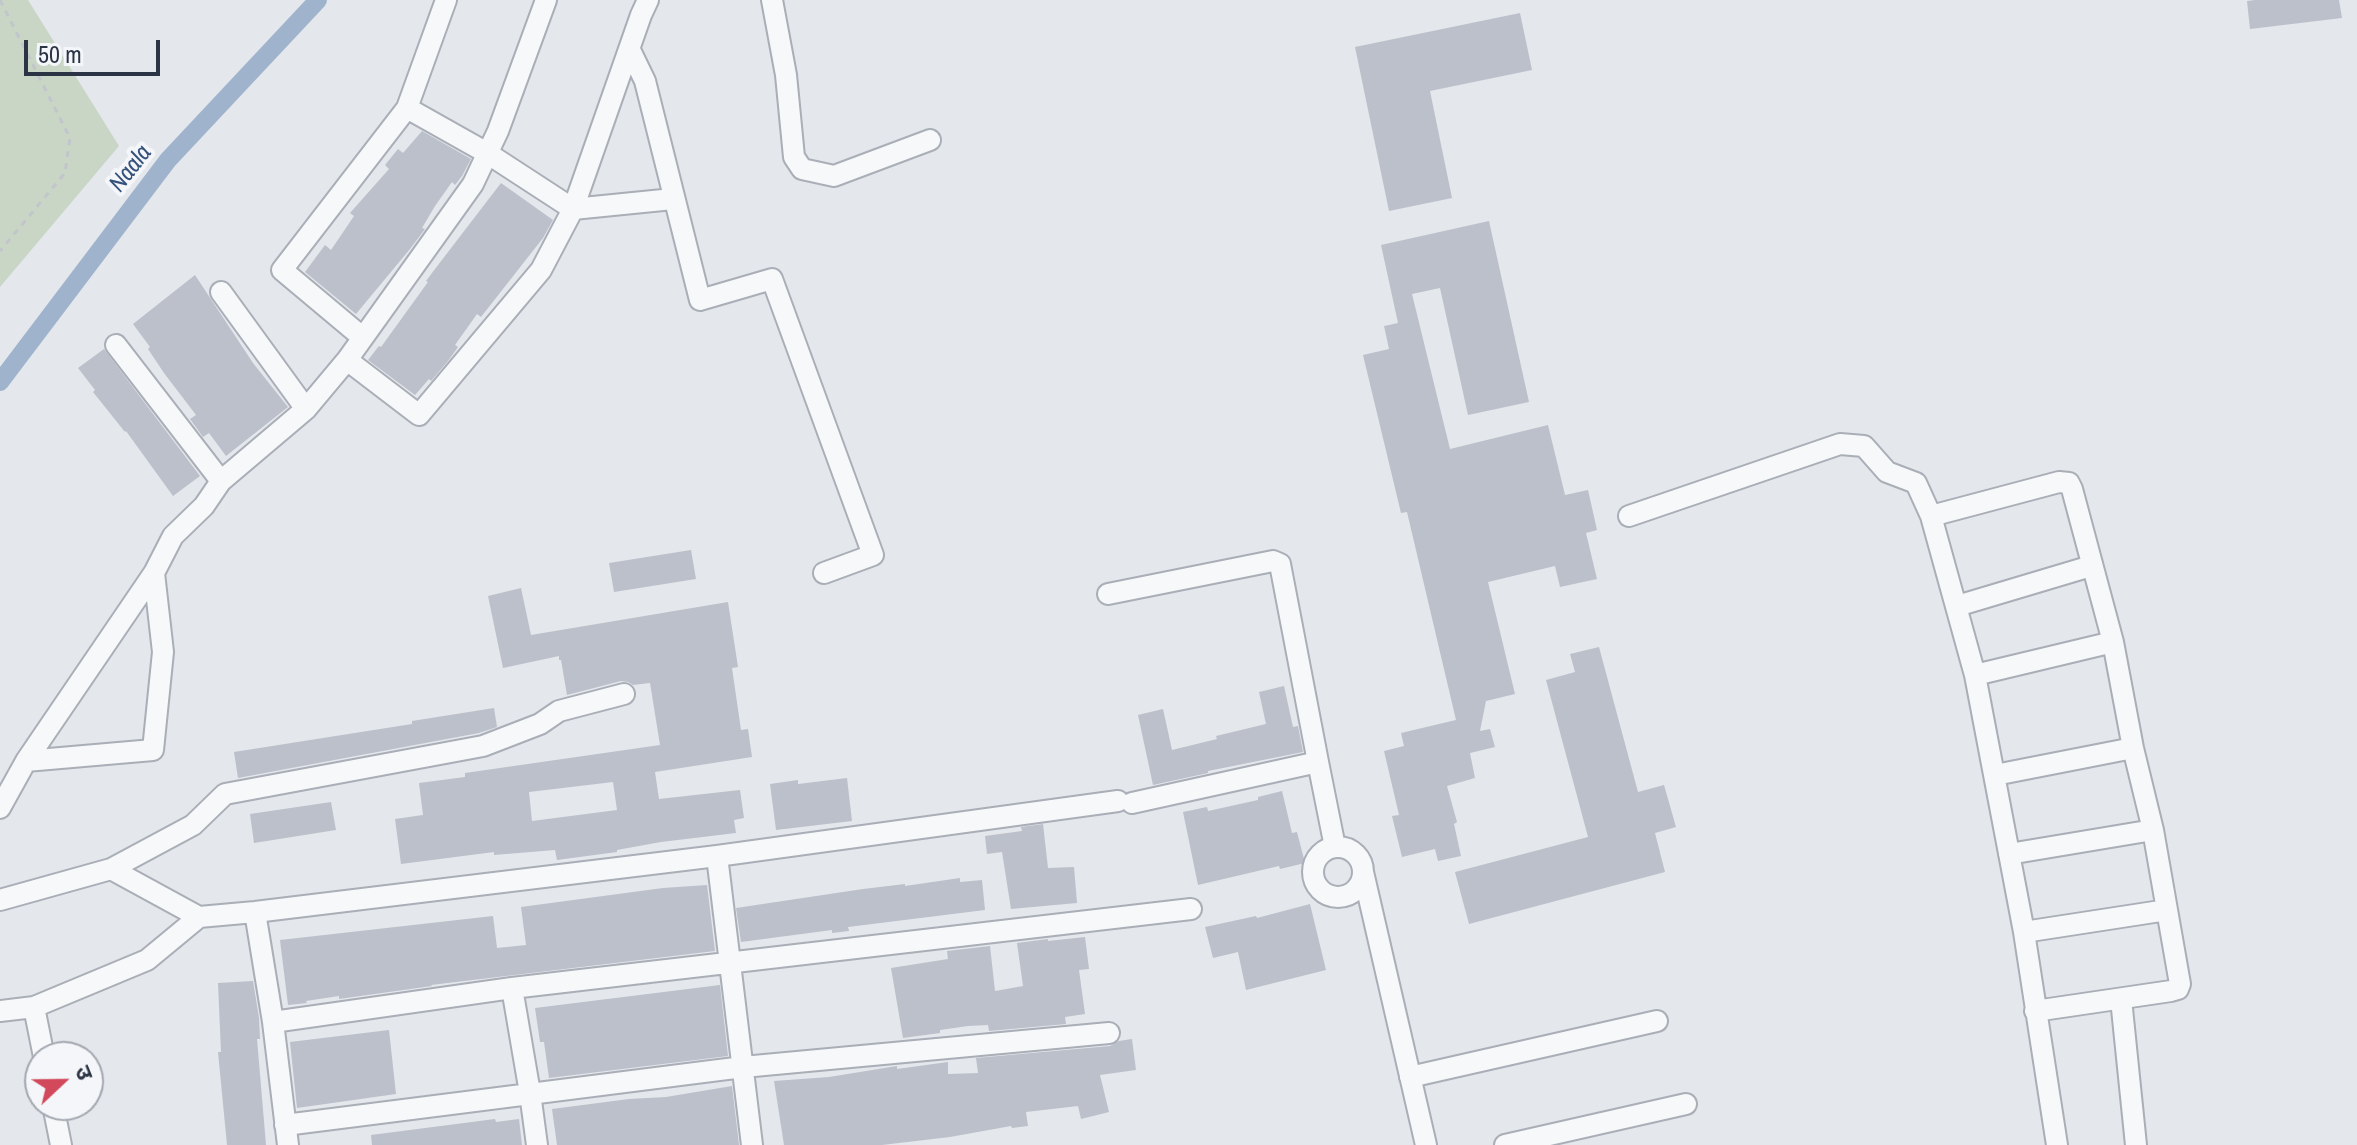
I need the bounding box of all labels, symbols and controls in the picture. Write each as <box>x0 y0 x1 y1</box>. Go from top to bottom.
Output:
scale bar <box>28 24 164 74</box>
text: 50 m <box>38 38 82 70</box>
water label: Naala <box>104 140 158 198</box>
north arrow <box>24 1041 104 1121</box>
text: उ <box>68 1061 101 1084</box>

